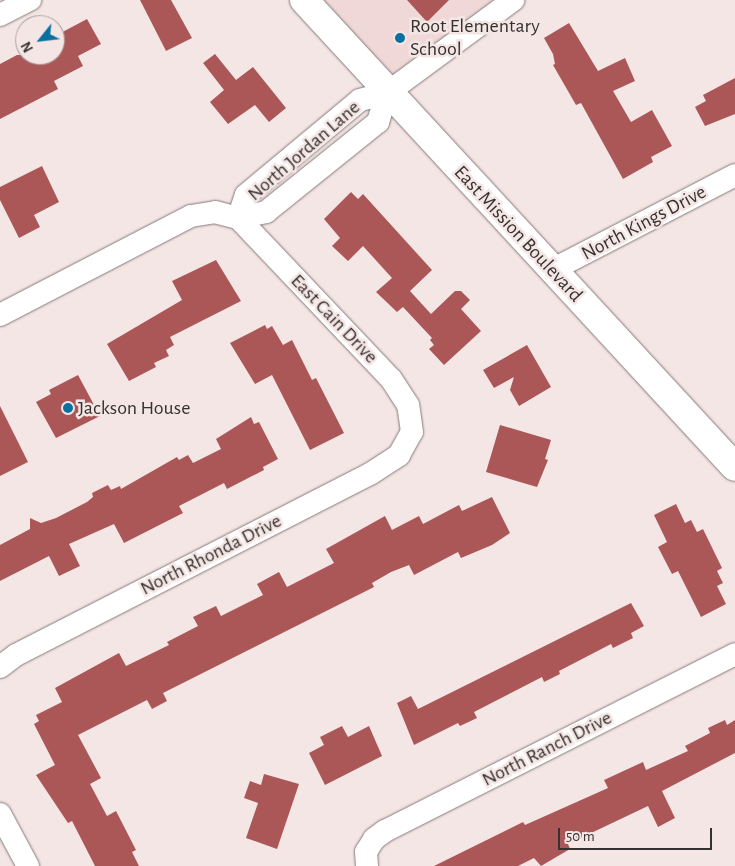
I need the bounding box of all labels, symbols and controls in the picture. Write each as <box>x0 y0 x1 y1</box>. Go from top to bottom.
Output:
place label: Root Elementary School <box>410 14 540 61</box>
north arrow <box>15 15 65 65</box>
marker: Root Elementary School <box>394 32 406 44</box>
text: N <box>19 39 36 54</box>
street label: North Jordan Lane <box>243 96 365 206</box>
street label: East Mission Boulevard <box>449 161 587 307</box>
street label: North Kings Drive <box>578 180 710 266</box>
street label: East Cain Drive <box>285 269 383 369</box>
place label: Jackson House <box>78 396 190 420</box>
marker: Jackson House <box>62 402 74 414</box>
street label: North Rhonda Drive <box>136 509 286 601</box>
street label: North Ranch Drive <box>478 706 616 792</box>
scale bar <box>560 818 714 850</box>
text: 50 m <box>566 829 595 844</box>

